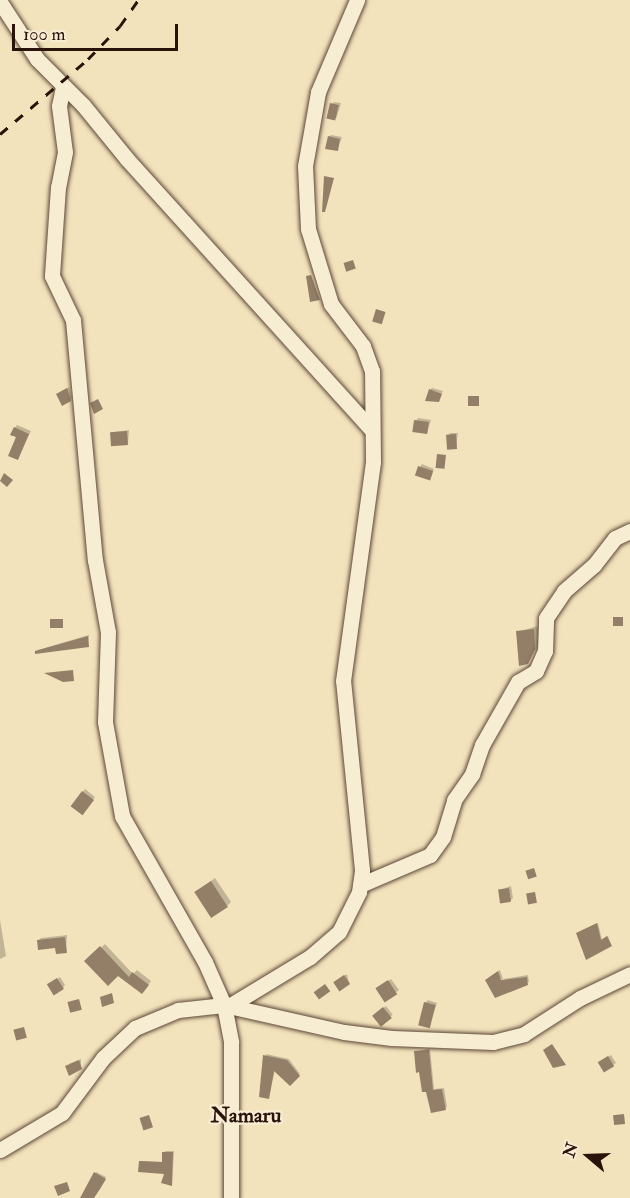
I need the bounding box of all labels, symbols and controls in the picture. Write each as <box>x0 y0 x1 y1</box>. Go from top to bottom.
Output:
scale bar <box>15 12 182 50</box>
text: 100 m <box>23 23 66 46</box>
district label: Namaru <box>211 1103 281 1129</box>
north arrow <box>558 1126 618 1186</box>
text: N <box>559 1140 583 1160</box>

